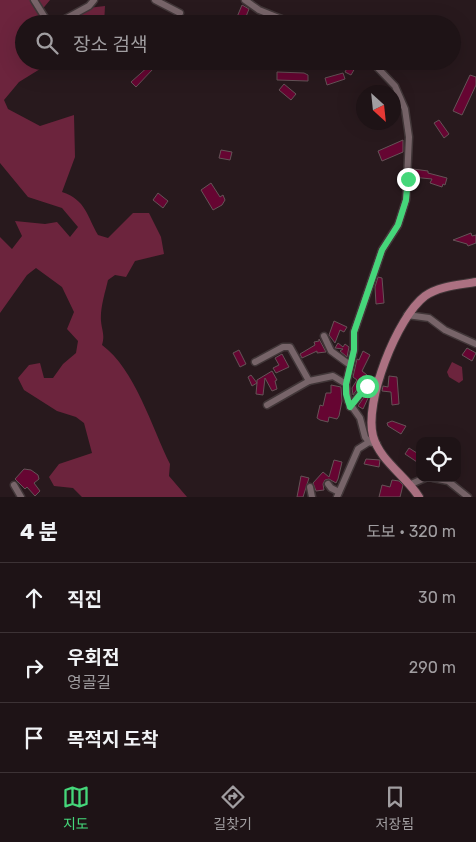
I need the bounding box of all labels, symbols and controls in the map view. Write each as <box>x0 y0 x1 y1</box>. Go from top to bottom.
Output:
search box <box>15 15 461 70</box>
icon: search <box>33 29 61 57</box>
text: 장소 검색 <box>73 33 148 56</box>
north arrow <box>356 85 401 130</box>
route end <box>397 168 420 191</box>
route start <box>356 375 379 398</box>
map controls <box>416 437 461 482</box>
button: locate <box>416 437 461 482</box>
text: 4 분 <box>20 519 58 544</box>
text: 도보 · 320 m <box>366 522 456 541</box>
icon: ahead <box>20 584 48 612</box>
text: 직진 <box>67 588 102 611</box>
text: 30 m <box>418 588 456 607</box>
text: 우회전 <box>67 646 119 669</box>
icon: right <box>20 654 48 682</box>
text: 290 m <box>409 658 456 677</box>
text: 영골길 <box>67 673 111 692</box>
icon: arrive <box>20 724 48 752</box>
text: 목적지 도착 <box>67 728 158 751</box>
tab: 지도 <box>62 783 90 833</box>
tab: 길찾기 <box>213 783 252 833</box>
tab: 저장됨 <box>376 783 414 833</box>

